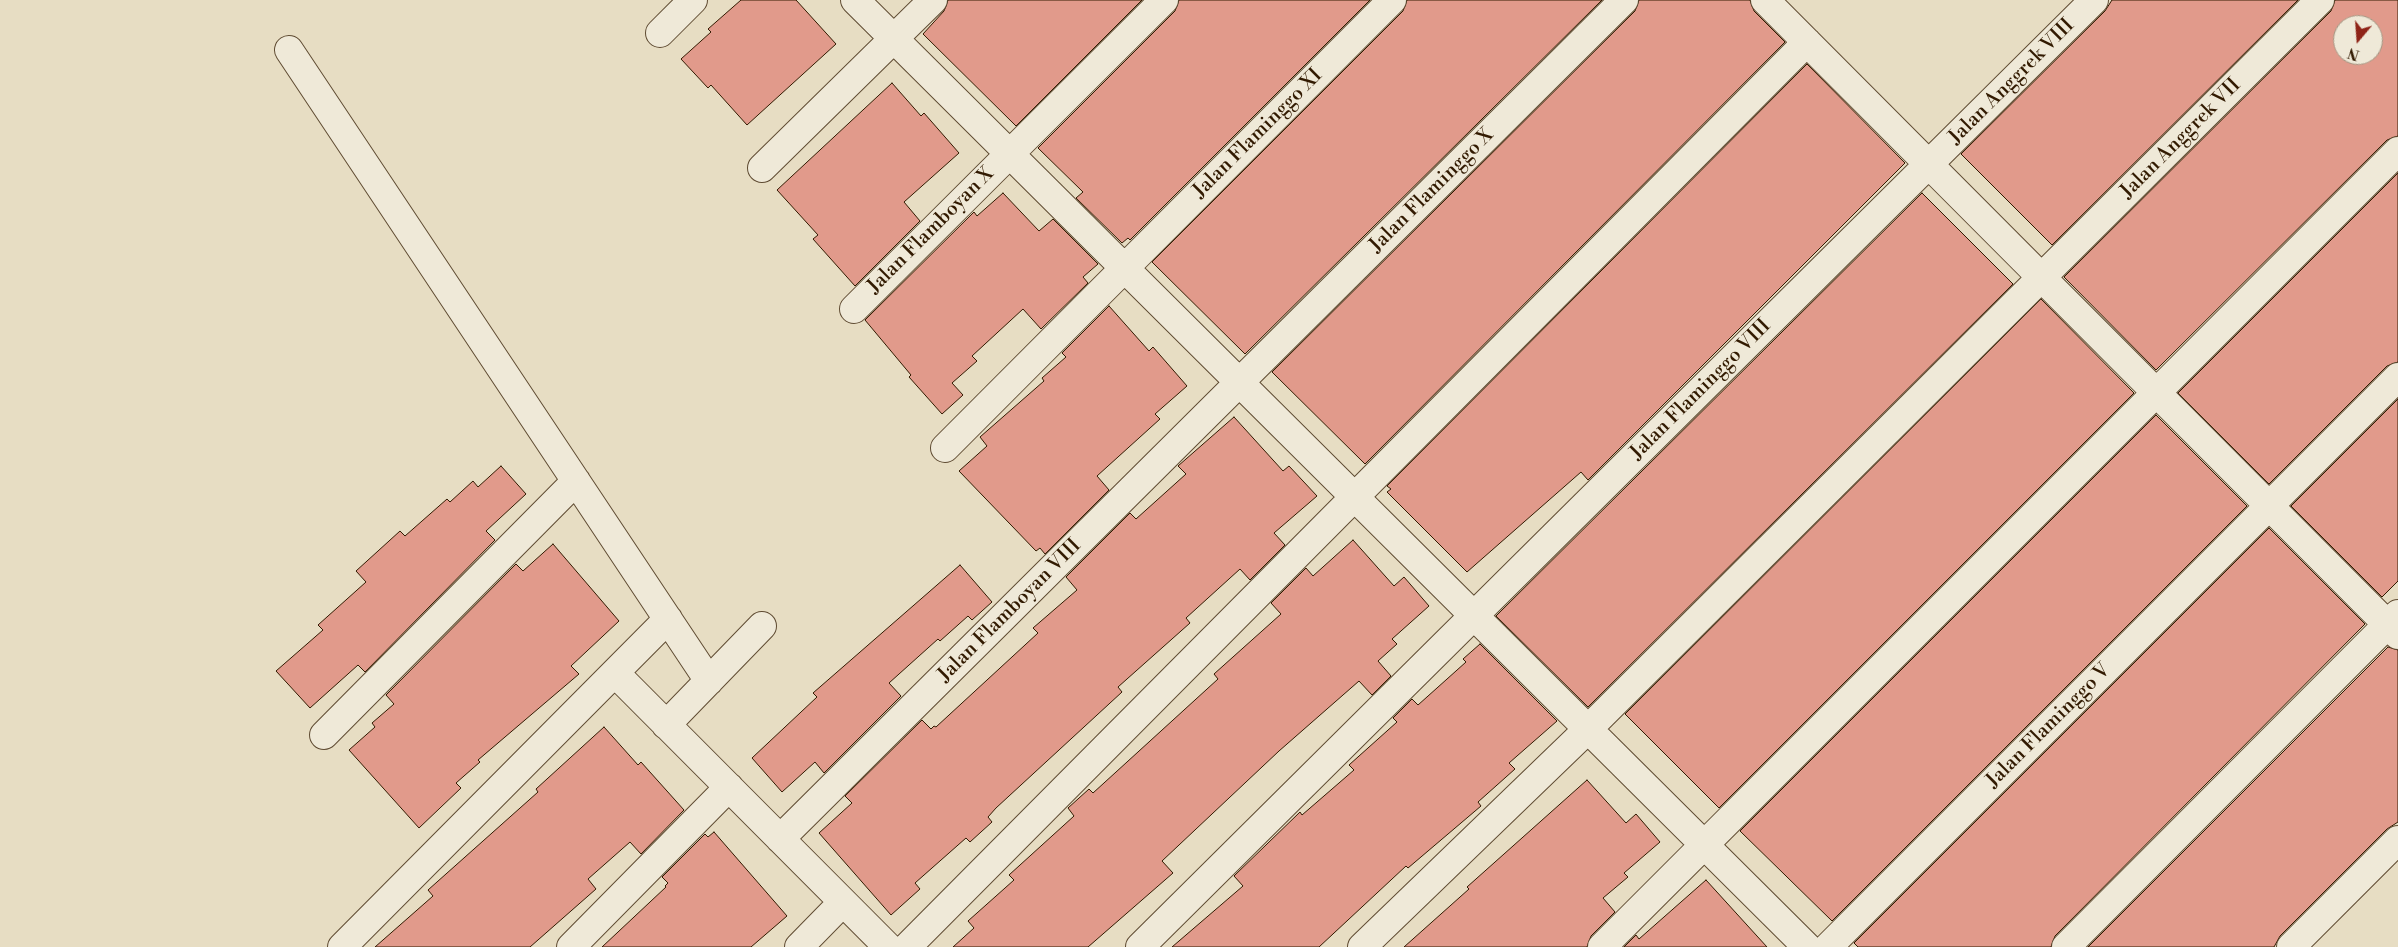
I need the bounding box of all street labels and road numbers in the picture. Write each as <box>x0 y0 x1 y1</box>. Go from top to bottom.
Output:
street label: Jalan Anggrek VIII <box>1944 14 2080 150</box>
street label: Jalan Flaminggo XI <box>1188 64 1328 204</box>
street label: Jalan Anggrek VII <box>2116 74 2246 204</box>
street label: Jalan Flaminggo X <box>1365 124 1499 258</box>
street label: Jalan Flamboyan X <box>863 163 999 299</box>
street label: Jalan Flaminggo VIII <box>1626 315 1776 465</box>
street label: Jalan Flamboyan VIII <box>933 534 1087 688</box>
street label: Jalan Flaminggo V <box>1982 659 2116 793</box>

